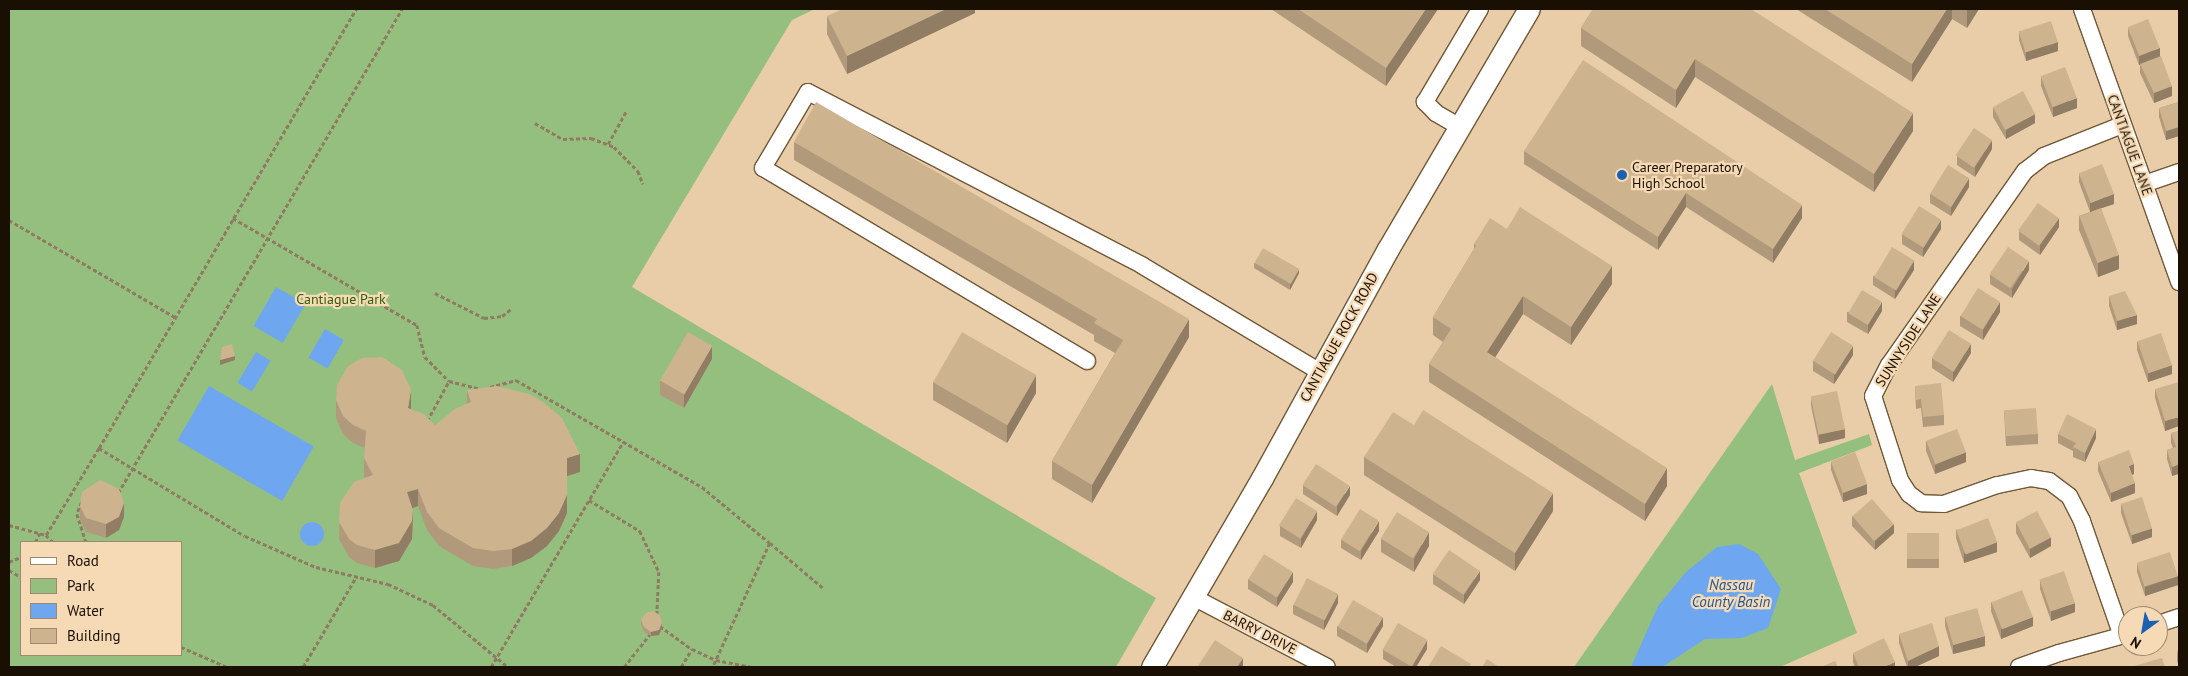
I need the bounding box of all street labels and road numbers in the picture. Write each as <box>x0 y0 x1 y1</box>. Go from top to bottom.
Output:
street label: CANTIAGUE LANE <box>2104 92 2156 198</box>
street label: CANTIAGUE ROCK ROAD <box>1296 269 1382 405</box>
street label: SUNNYSIDE LANE <box>1872 290 1944 390</box>
street label: BARRY DRIVE <box>1220 606 1300 658</box>

